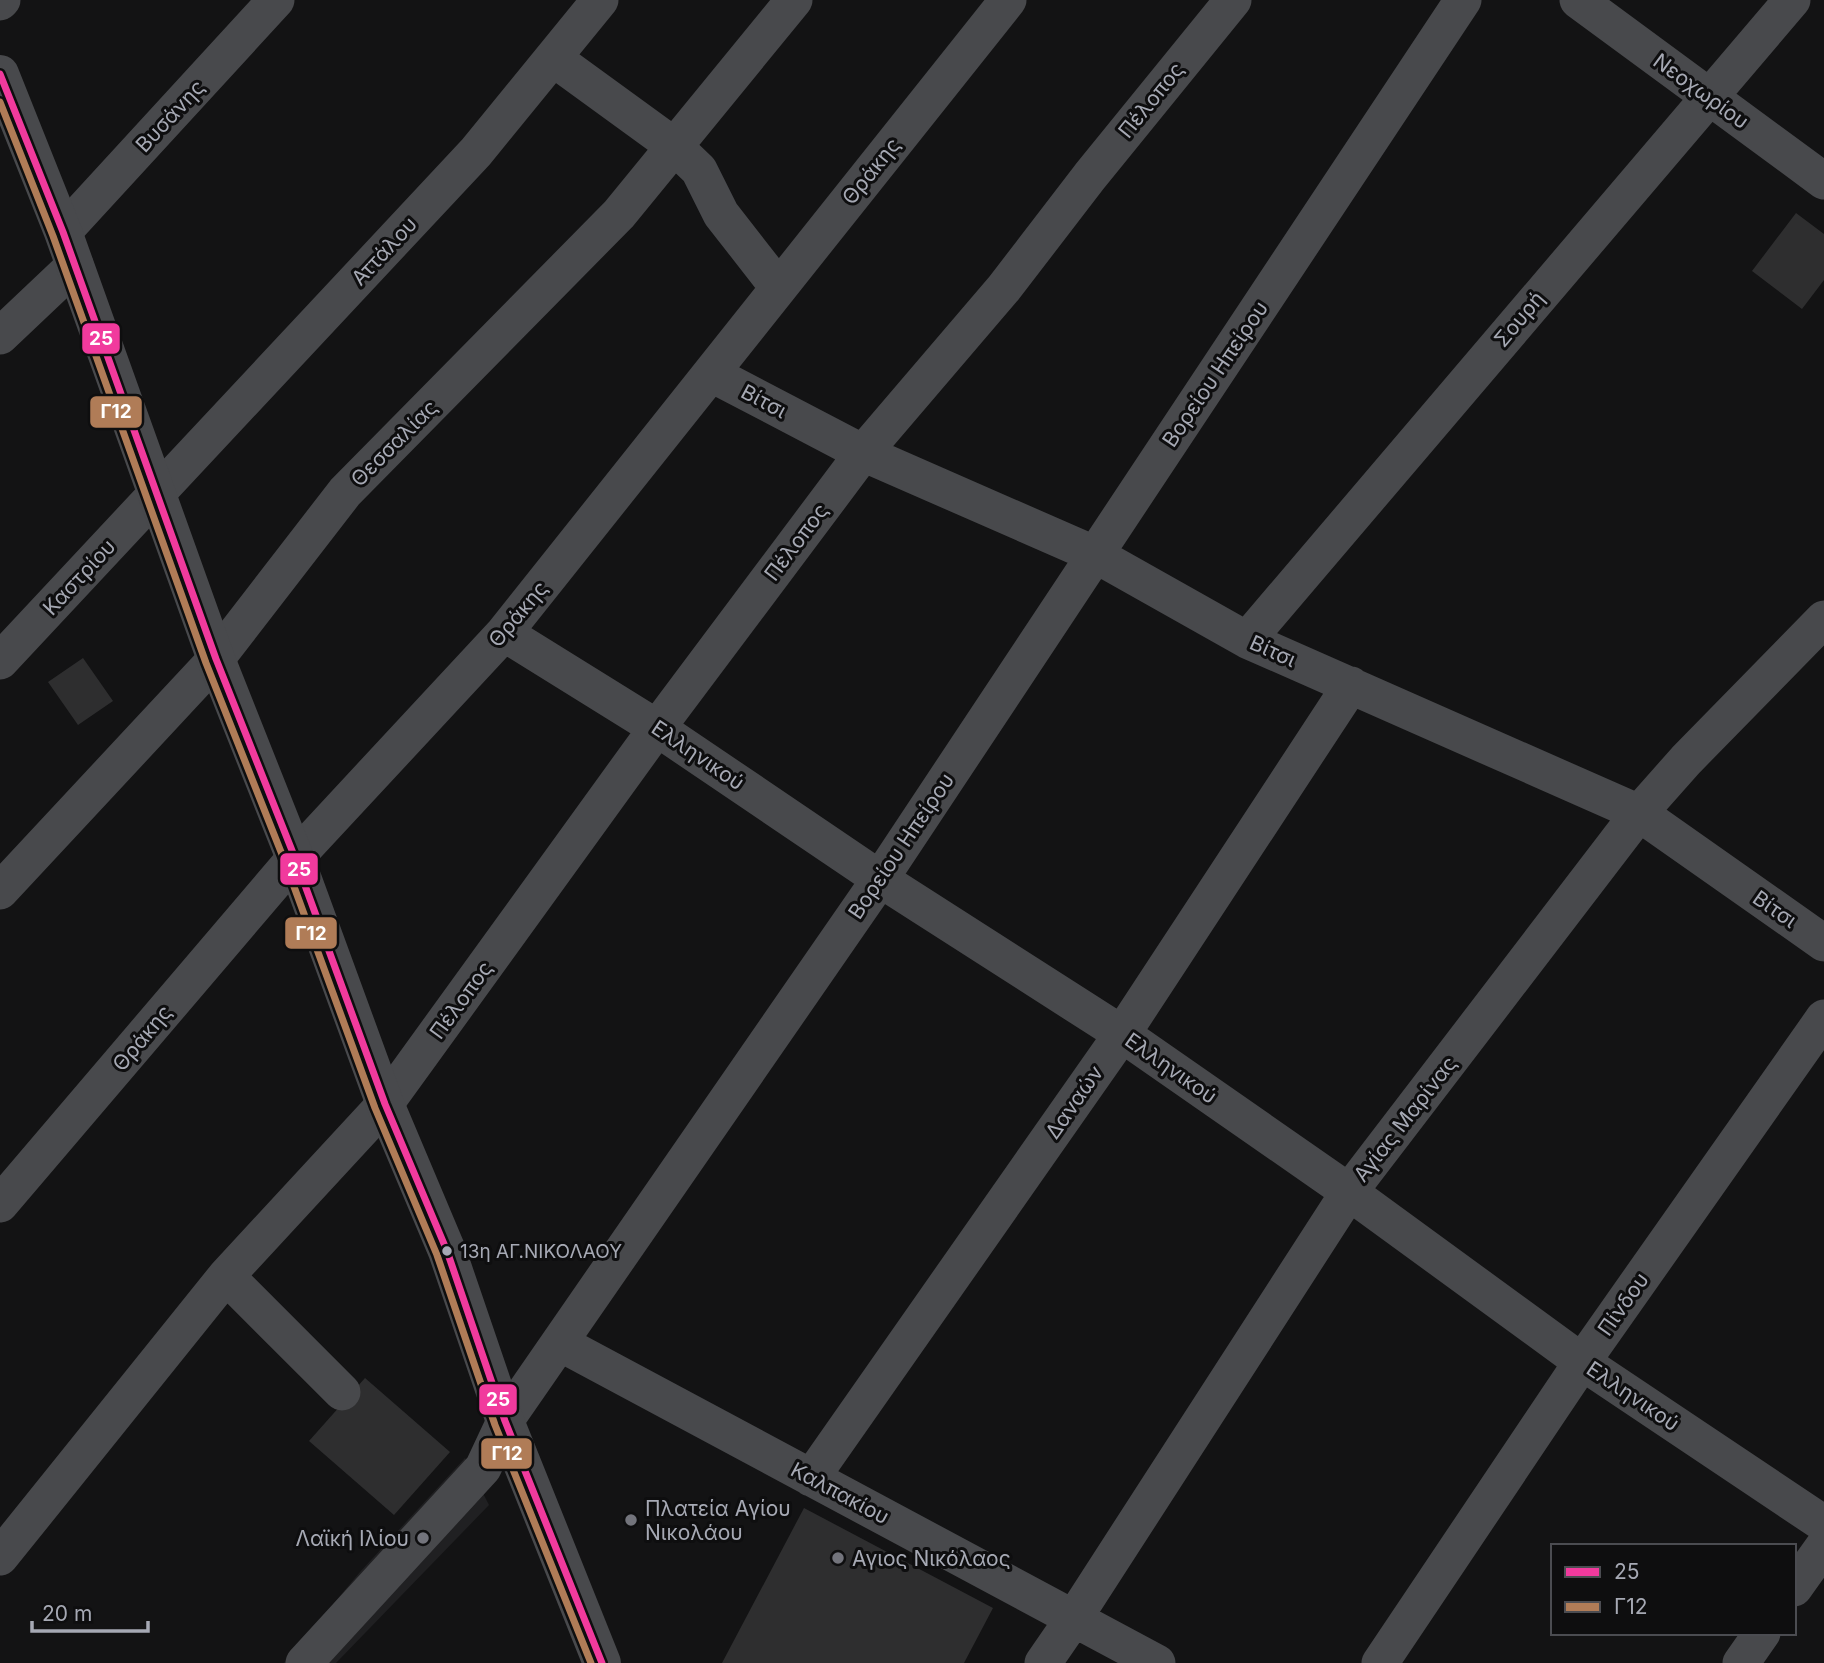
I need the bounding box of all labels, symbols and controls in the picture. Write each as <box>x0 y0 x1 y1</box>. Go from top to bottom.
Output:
street label: Νεοχωρίου <box>1648 48 1754 134</box>
street label: Πέλοπος <box>1113 57 1189 143</box>
street label: Βυσάνης <box>130 75 210 157</box>
street label: Θράκης <box>837 133 905 209</box>
street label: Αττάλου <box>346 212 422 290</box>
street label: Σουρή <box>1489 286 1549 352</box>
street label: Βορείου Ηπείρου <box>1157 296 1273 452</box>
line badge: 25 <box>81 322 121 355</box>
text: 25 <box>89 327 113 350</box>
street label: Βίτσι <box>737 379 791 423</box>
line badge: Γ12 <box>89 395 143 429</box>
street label: Θεσσαλίας <box>346 395 442 491</box>
text: Γ12 <box>100 400 132 423</box>
street label: Πέλοπος <box>759 499 833 585</box>
street label: Καστρίου <box>38 534 120 620</box>
street label: Θράκης <box>483 576 553 652</box>
street label: Βίτσι <box>1246 630 1300 672</box>
street label: Ελληνικού <box>647 715 749 795</box>
street label: Βορείου Ηπείρου <box>843 768 959 924</box>
line badge: 25 <box>279 852 319 886</box>
text: 25 <box>287 858 311 881</box>
street label: Βίτσι <box>1748 885 1802 933</box>
line badge: Γ12 <box>284 916 338 950</box>
text: Γ12 <box>295 922 327 945</box>
street label: Πέλοπος <box>424 956 498 1044</box>
street label: Θράκης <box>107 1000 177 1076</box>
street label: Ελληνικού <box>1120 1027 1222 1109</box>
street label: Αγίας Μαρίνας <box>1348 1051 1462 1187</box>
street label: Δαναών <box>1040 1061 1108 1143</box>
place label: 13η ΑΓ.ΝΙΚΟΛΑΟΥ <box>460 1240 622 1263</box>
marker: 13η ΑΓ.ΝΙΚΟΛΑΟΥ <box>440 1244 454 1258</box>
street label: Πίνδου <box>1592 1268 1654 1340</box>
street label: Ελληνικού <box>1582 1356 1684 1436</box>
line badge: 25 <box>478 1383 518 1416</box>
text: 25 <box>486 1388 510 1411</box>
line badge: Γ12 <box>480 1437 533 1470</box>
text: Γ12 <box>491 1442 523 1465</box>
street label: Καλπακίου <box>787 1457 893 1529</box>
place label: Πλατεία Αγίου Νικολάου <box>645 1496 791 1545</box>
marker: Πλατεία Αγίου Νικολάου <box>623 1512 639 1528</box>
place label: Λαϊκή Ιλίου <box>296 1526 409 1551</box>
marker: Λαϊκή Ιλίου <box>415 1530 431 1546</box>
legend <box>1551 1544 1796 1635</box>
place label: Αγιος Νικόλαος <box>852 1546 1011 1571</box>
marker: Αγιος Νικόλαος <box>830 1550 846 1566</box>
text: 25 <box>1614 1559 1640 1584</box>
scale bar <box>32 1590 147 1634</box>
text: Γ12 <box>1614 1594 1648 1619</box>
text: 20 m <box>42 1601 92 1626</box>

